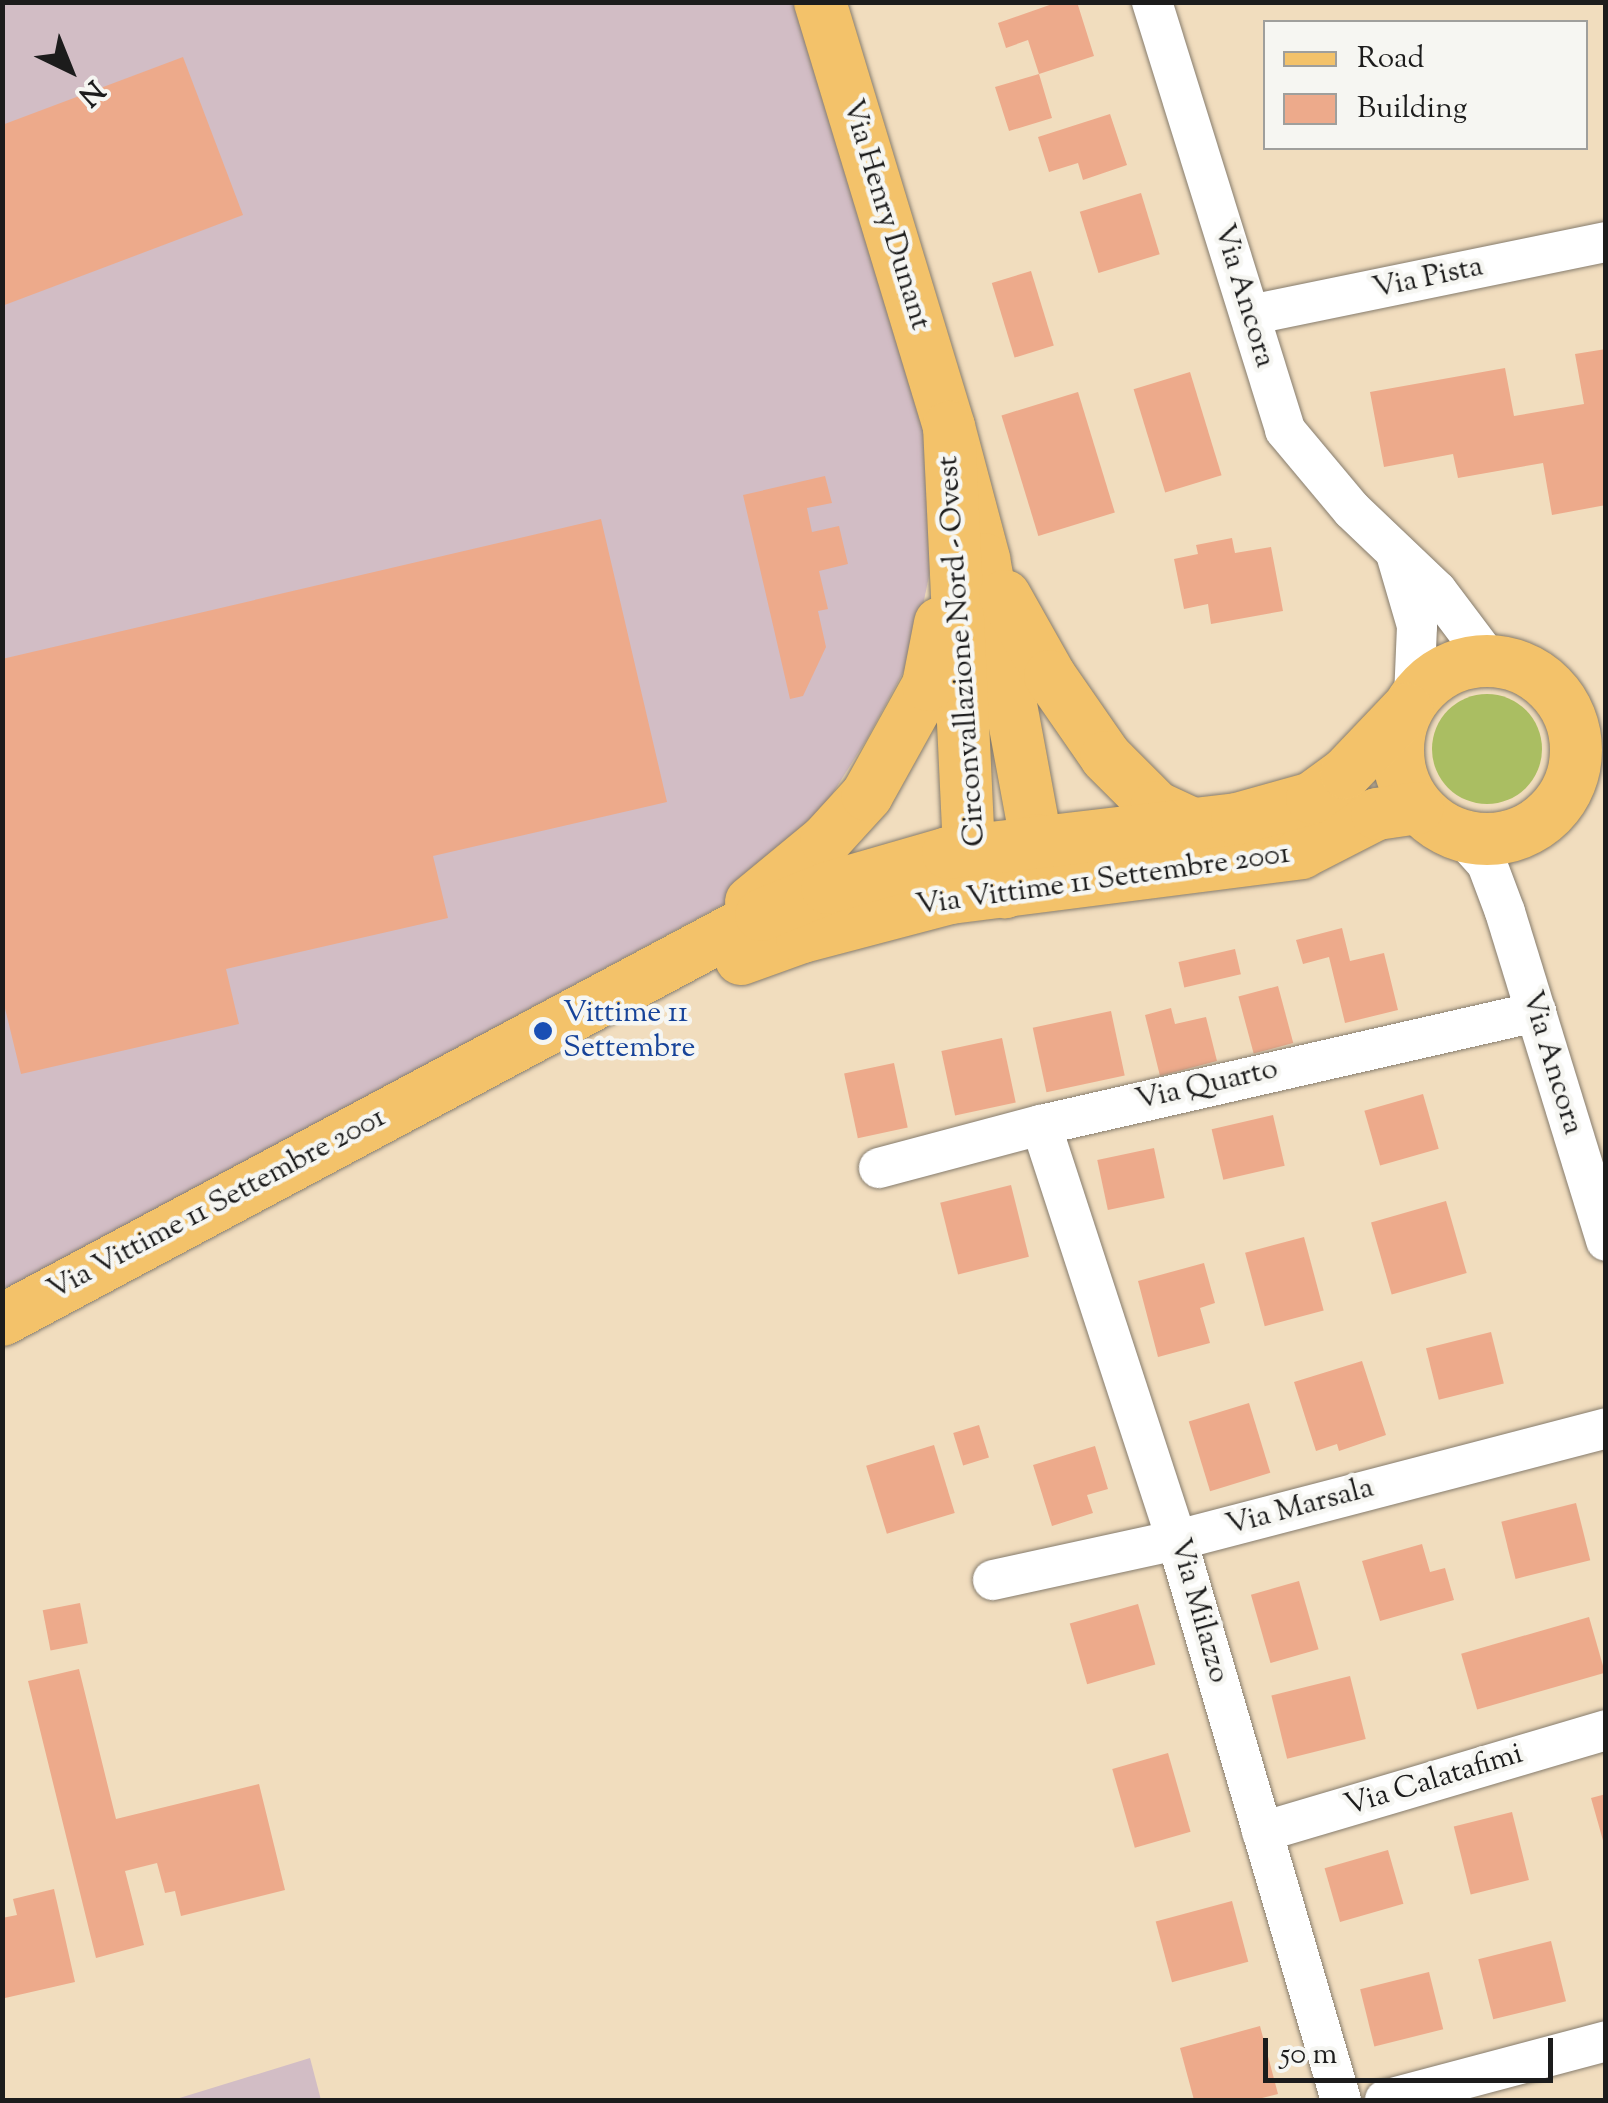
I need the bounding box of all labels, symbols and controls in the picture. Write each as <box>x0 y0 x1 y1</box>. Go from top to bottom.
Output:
north arrow <box>20 20 120 120</box>
legend <box>1263 20 1588 150</box>
text: Road <box>1357 38 1424 81</box>
text: N <box>69 70 112 114</box>
text: Building <box>1357 88 1467 131</box>
street label: Via Henry Dunant <box>833 95 937 335</box>
street label: Via Ancora <box>1204 220 1282 372</box>
street label: Via Pista <box>1369 250 1487 308</box>
street label: Circonvallazione Nord - Ovest <box>931 454 995 848</box>
street label: Via Vittime 11 Settembre 2001 <box>914 837 1292 925</box>
street label: Via Ancora <box>1512 987 1590 1139</box>
place label: Vittime 11 Settembre <box>563 996 695 1066</box>
marker: Vittime 11 Settembre <box>532 1020 554 1042</box>
street label: Via Quarto <box>1132 1052 1282 1120</box>
street label: Via Vittime 11 Settembre 2001 <box>42 1101 392 1309</box>
street label: Via Marsala <box>1222 1471 1378 1545</box>
street label: Via Milazzo <box>1160 1535 1236 1687</box>
street label: Via Calatafimi <box>1341 1737 1527 1825</box>
scale bar <box>1268 2018 1558 2080</box>
text: 50 m <box>1280 2034 1337 2077</box>

